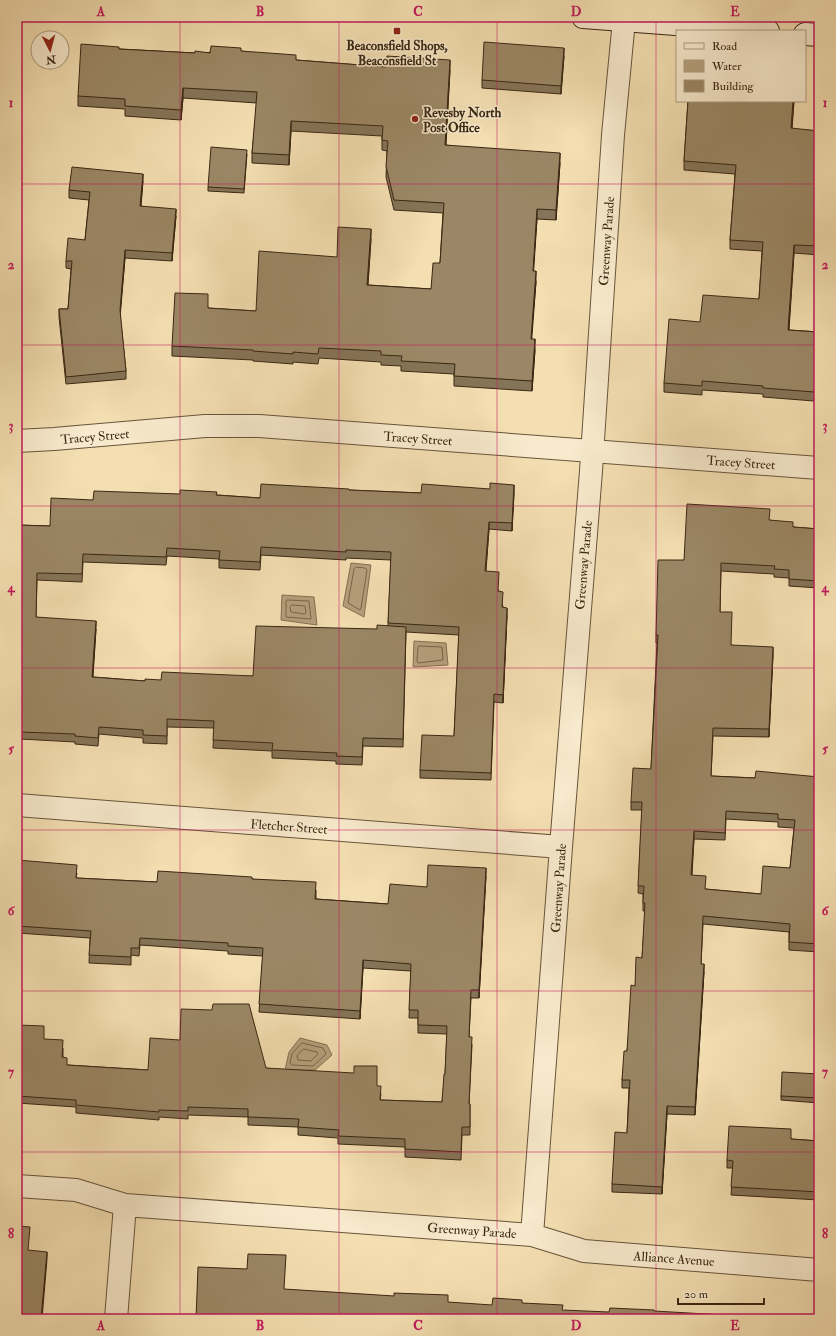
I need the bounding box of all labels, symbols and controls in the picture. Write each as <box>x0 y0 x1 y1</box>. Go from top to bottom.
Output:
text: A <box>96 4 106 20</box>
text: B <box>256 4 264 20</box>
text: C <box>413 4 423 20</box>
text: D <box>571 4 582 20</box>
text: E <box>730 4 740 20</box>
marker: Beaconsfield Shops, Beaconsfield St <box>392 26 402 36</box>
north arrow <box>30 30 70 70</box>
legend <box>676 30 806 102</box>
place label: Beaconsfield Shops, Beaconsfield St <box>346 38 448 69</box>
text: Road <box>712 39 737 54</box>
text: N <box>44 52 58 67</box>
text: Water <box>711 59 742 74</box>
text: Building <box>712 79 755 94</box>
text: 1 <box>9 95 14 111</box>
text: 1 <box>823 95 828 111</box>
place label: Revesby North Post Office <box>423 105 501 136</box>
marker: Revesby North Post Office <box>410 114 420 124</box>
street label: Greenway Parade <box>596 195 619 286</box>
text: 2 <box>8 257 15 273</box>
text: 2 <box>822 257 829 273</box>
text: 3 <box>9 418 14 434</box>
text: 3 <box>823 418 828 434</box>
street label: Tracey Street <box>60 426 130 449</box>
street label: Tracey Street <box>383 429 453 450</box>
street label: Tracey Street <box>706 453 776 474</box>
street label: Greenway Parade <box>572 519 597 610</box>
text: 4 <box>6 580 15 596</box>
text: 4 <box>820 580 829 596</box>
text: 5 <box>8 741 14 757</box>
text: 5 <box>822 741 828 757</box>
street label: Fletcher Street <box>250 816 328 838</box>
street label: Greenway Parade <box>548 842 571 933</box>
text: 6 <box>8 903 16 919</box>
text: 6 <box>822 903 830 919</box>
text: 7 <box>8 1064 15 1080</box>
text: 7 <box>822 1064 829 1080</box>
street label: Greenway Parade <box>427 1220 518 1243</box>
text: 8 <box>8 1226 14 1242</box>
text: 8 <box>822 1226 828 1242</box>
street label: Alliance Avenue <box>632 1248 716 1270</box>
scale bar <box>678 1280 764 1306</box>
text: 20 m <box>684 1287 709 1302</box>
text: A <box>96 1318 106 1334</box>
text: B <box>256 1318 264 1334</box>
text: C <box>413 1318 423 1334</box>
text: D <box>571 1318 582 1334</box>
text: E <box>730 1318 740 1334</box>

